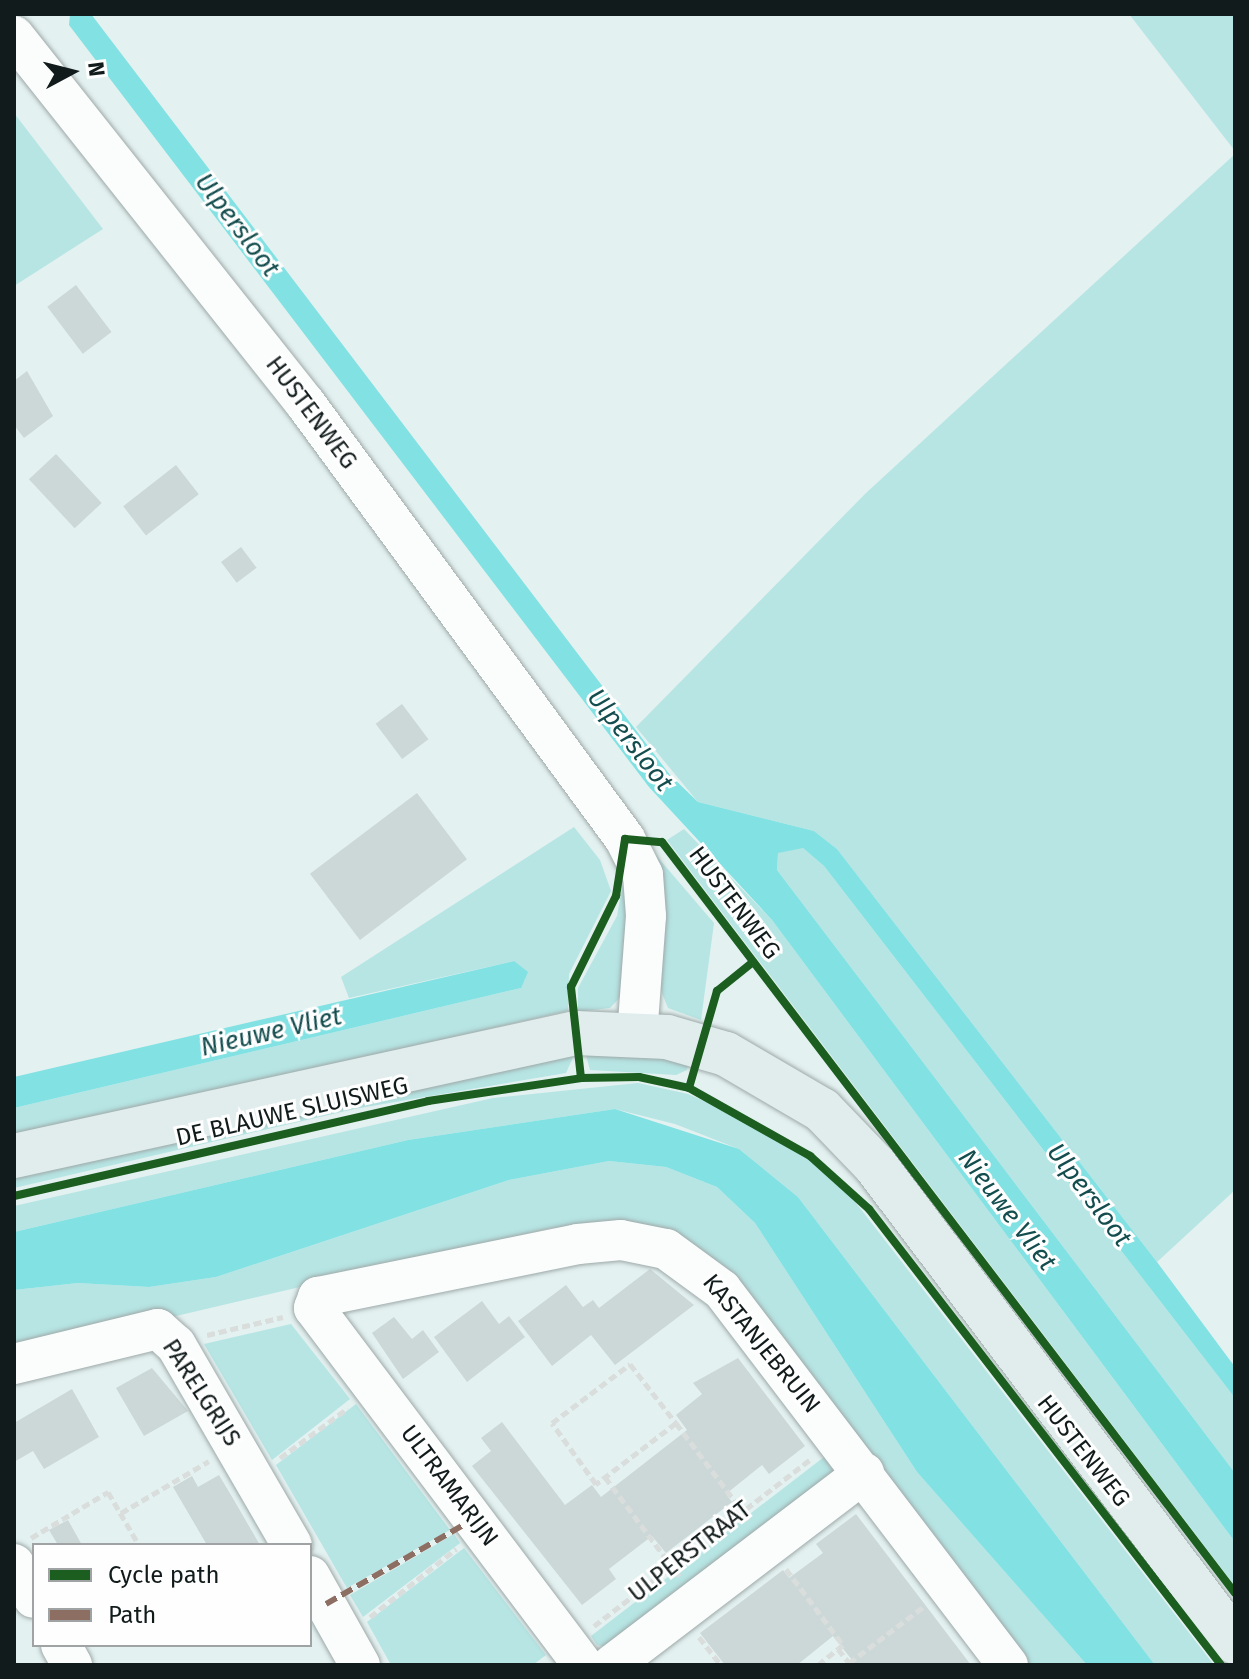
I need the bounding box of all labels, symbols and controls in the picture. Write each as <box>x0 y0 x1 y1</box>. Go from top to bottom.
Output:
north arrow <box>32 32 112 112</box>
text: N <box>82 60 111 78</box>
water label: Ulpersloot <box>188 167 286 283</box>
street label: HUSTENWEG <box>259 351 363 475</box>
water label: Ulpersloot <box>580 683 680 797</box>
street label: HUSTENWEG <box>682 841 786 965</box>
water label: Nieuwe Vliet <box>198 1001 344 1063</box>
street label: DE BLAUWE SLUISWEG <box>173 1071 411 1153</box>
water label: Ulpersloot <box>1040 1137 1138 1253</box>
water label: Nieuwe Vliet <box>951 1143 1063 1277</box>
street label: KASTANJEBRUIN <box>696 1269 826 1419</box>
street label: PARELGRIJS <box>156 1334 246 1452</box>
street label: HUSTENWEG <box>1030 1389 1136 1513</box>
street label: ULTRAMARIJN <box>394 1420 504 1552</box>
street label: ULPERSTRAAT <box>623 1495 757 1609</box>
legend <box>32 1543 312 1647</box>
text: Cycle path <box>108 1561 220 1589</box>
text: Path <box>108 1601 156 1629</box>

